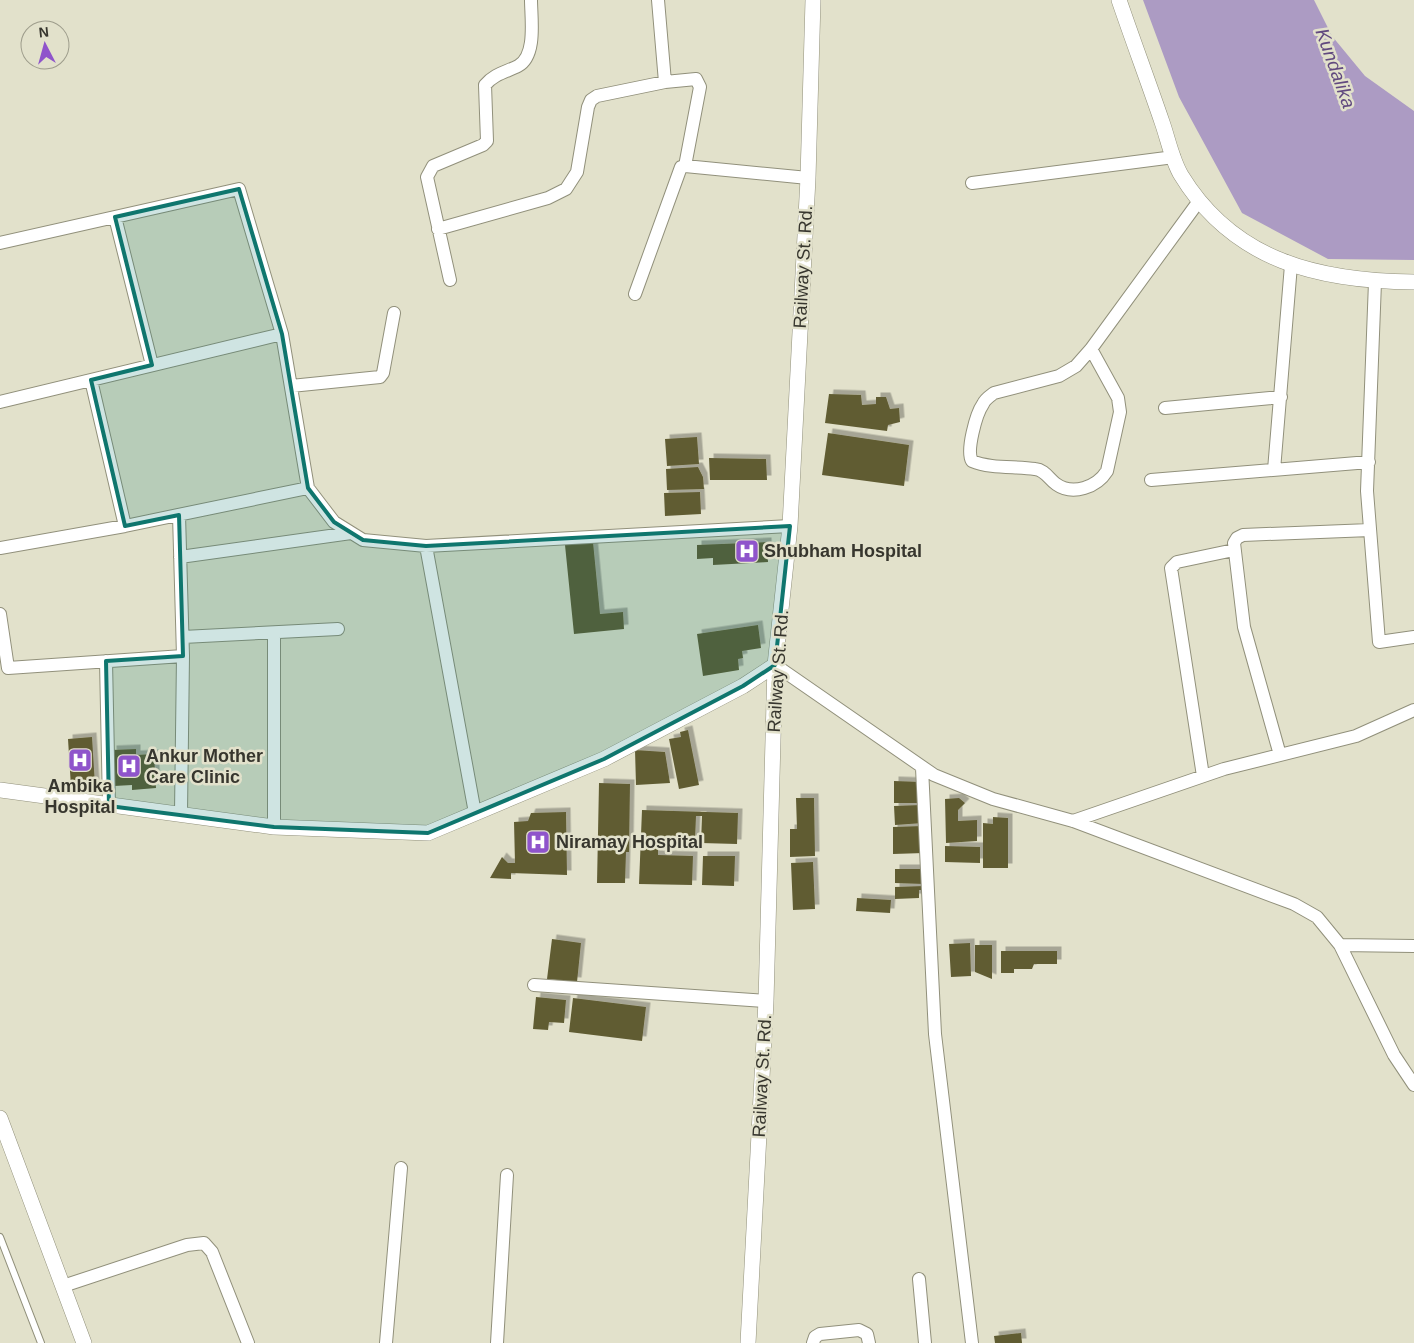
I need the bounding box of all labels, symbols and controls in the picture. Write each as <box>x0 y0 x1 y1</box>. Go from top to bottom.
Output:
north arrow <box>20 20 70 70</box>
text: N <box>38 24 50 41</box>
water label: Kundalika <box>1311 25 1360 111</box>
street label: Railway St. Rd. <box>790 205 816 329</box>
hospital icon: Shubham Hospital <box>734 538 760 564</box>
place label: Shubham Hospital <box>764 541 922 561</box>
street label: Railway St. Rd. <box>764 609 792 733</box>
place label: Ankur Mother Care Clinic <box>146 746 263 787</box>
hospital icon: Ambika Hospital <box>67 747 93 773</box>
hospital icon: Ankur Mother Care Clinic <box>116 753 142 779</box>
place label: Ambika Hospital <box>44 776 116 817</box>
hospital icon: Niramay Hospital <box>525 829 551 855</box>
place label: Niramay Hospital <box>556 832 703 852</box>
street label: Railway St. Rd. <box>749 1014 775 1138</box>

